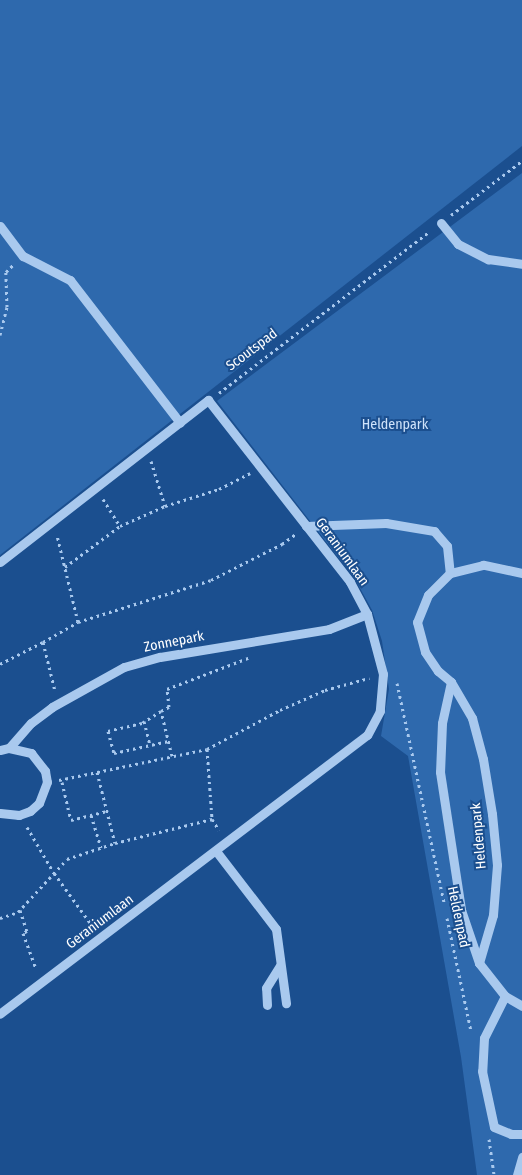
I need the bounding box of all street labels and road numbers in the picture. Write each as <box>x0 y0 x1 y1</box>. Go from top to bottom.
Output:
street label: Scoutspad <box>223 325 281 375</box>
street label: Geraniumlaan <box>312 515 372 589</box>
street label: Zonnepark <box>142 628 206 656</box>
street label: Heldenpark <box>468 802 490 870</box>
street label: Heldenpad <box>443 885 473 949</box>
street label: Geraniumlaan <box>63 891 137 953</box>

